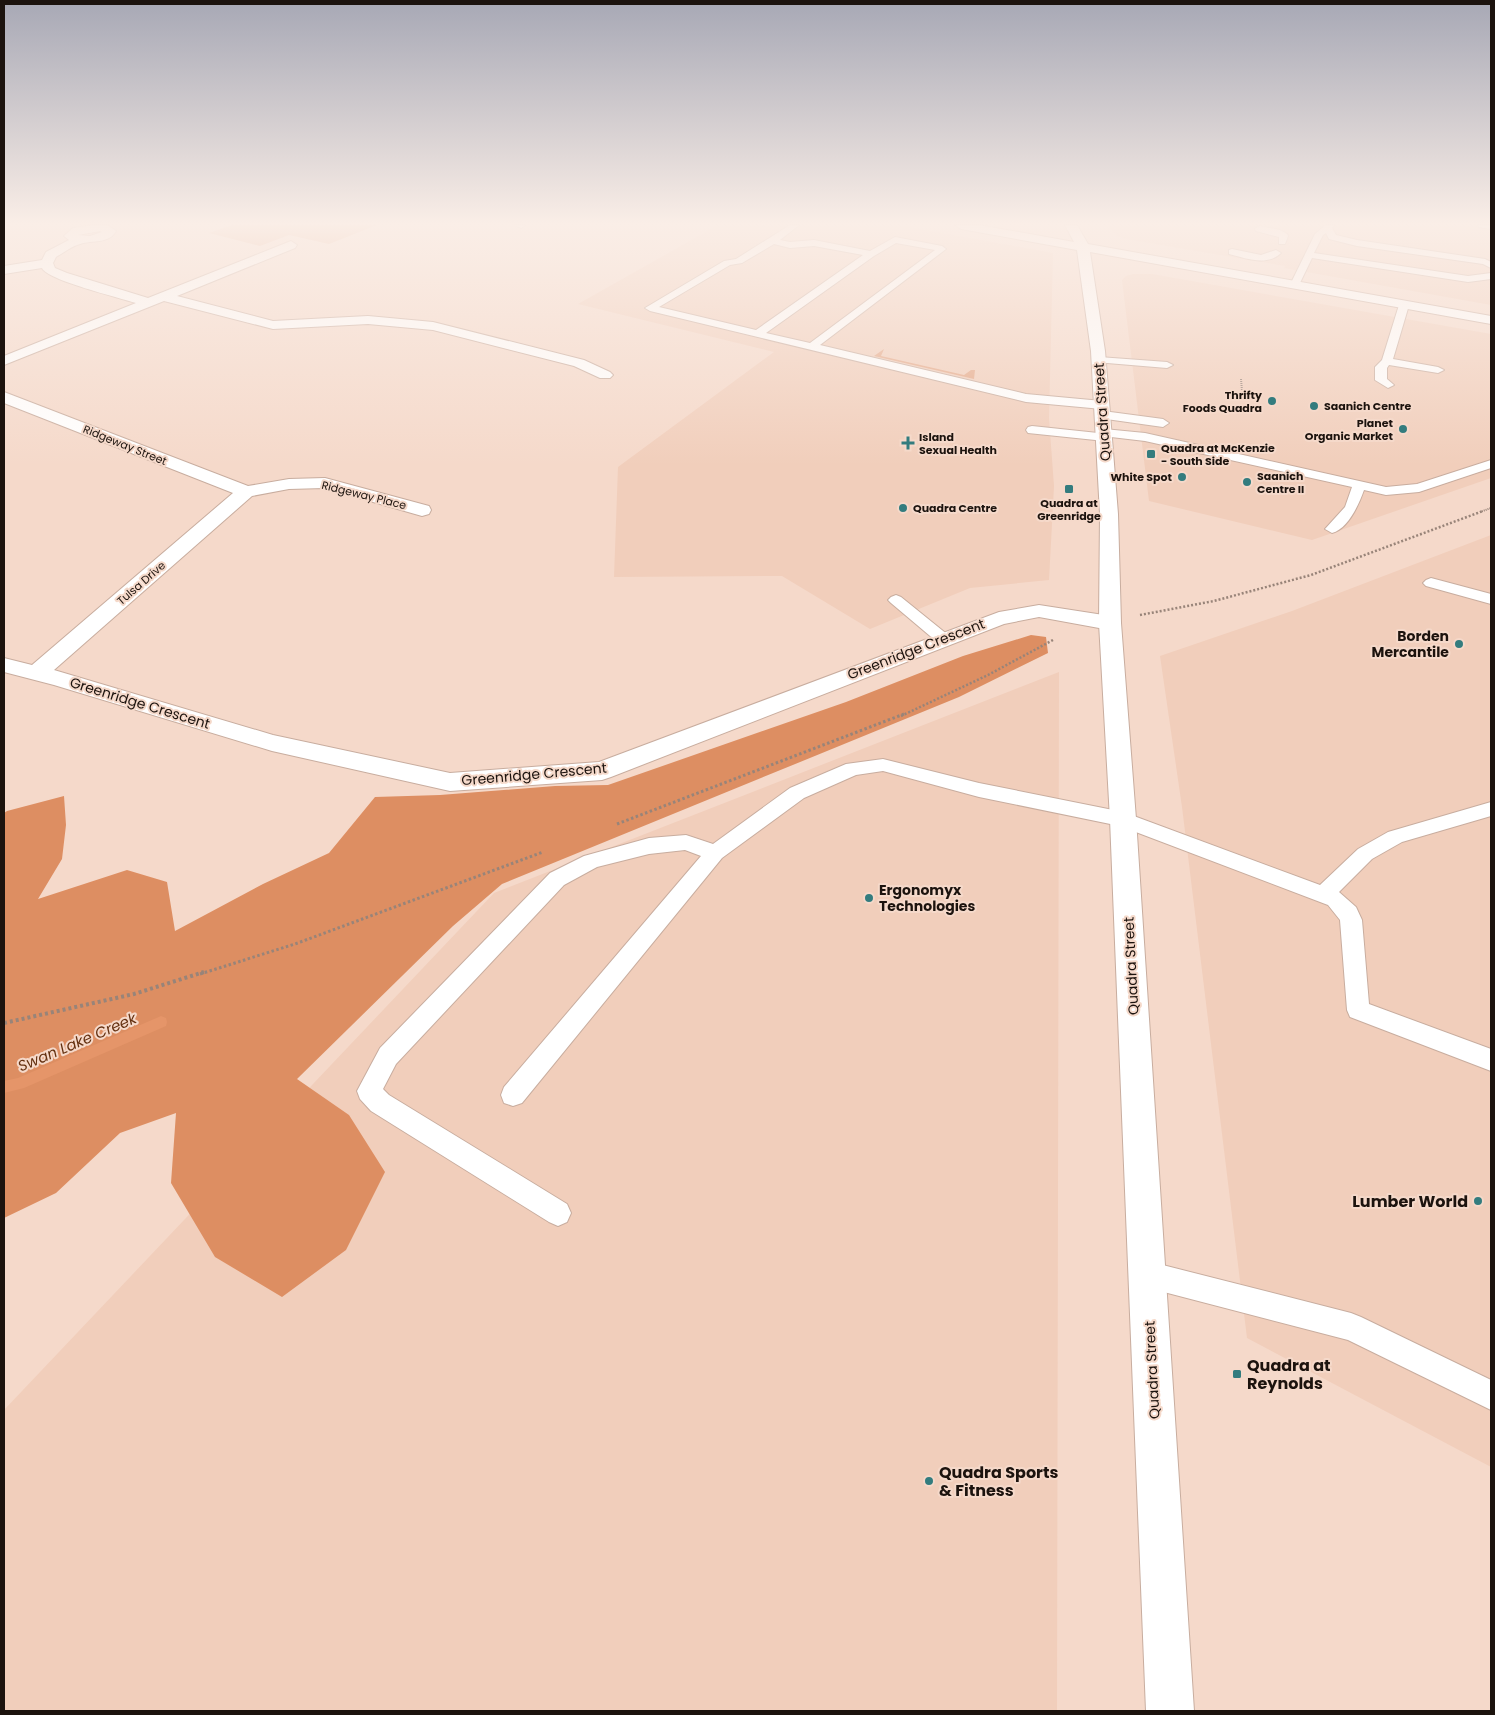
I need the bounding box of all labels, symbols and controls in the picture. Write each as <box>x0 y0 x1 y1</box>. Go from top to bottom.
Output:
street label: Quadra Street <box>1089 362 1115 462</box>
place label: Thrifty Foods Quadra <box>1183 387 1262 416</box>
marker: Thrifty Foods Quadra <box>1266 395 1278 407</box>
place label: Saanich Centre <box>1324 398 1412 414</box>
marker: Saanich Centre <box>1308 400 1320 412</box>
place label: Planet Organic Market <box>1305 415 1394 444</box>
street label: Ridgeway Street <box>81 421 169 469</box>
marker: Planet Organic Market <box>1397 423 1409 435</box>
place label: Island Sexual Health <box>919 429 997 458</box>
marker: Island Sexual Health <box>901 436 915 450</box>
place label: Quadra at McKenzie - South Side <box>1161 440 1275 469</box>
marker: Quadra at McKenzie - South Side <box>1145 448 1157 460</box>
place label: Saanich Centre II <box>1257 468 1304 497</box>
place label: White Spot <box>1110 469 1173 485</box>
marker: White Spot <box>1176 471 1188 483</box>
marker: Saanich Centre II <box>1241 476 1253 488</box>
street label: Ridgeway Place <box>320 477 408 513</box>
marker: Quadra at Greenridge <box>1063 483 1075 495</box>
place label: Quadra at Greenridge <box>1037 495 1101 524</box>
place label: Quadra Centre <box>913 500 997 516</box>
marker: Quadra Centre <box>897 502 909 514</box>
street label: Tulsa Drive <box>113 557 169 609</box>
street label: Greenridge Crescent <box>844 614 988 684</box>
place label: Borden Mercantile <box>1372 626 1449 662</box>
marker: Borden Mercantile <box>1453 638 1465 650</box>
street label: Greenridge Crescent <box>67 672 213 734</box>
street label: Greenridge Crescent <box>461 758 607 790</box>
place label: Ergonomyx Technologies <box>879 880 975 916</box>
marker: Ergonomyx Technologies <box>863 892 875 904</box>
street label: Quadra Street <box>1118 916 1144 1016</box>
water label: Swan Lake Creek <box>15 1007 141 1076</box>
place label: Lumber World <box>1352 1190 1468 1213</box>
marker: Lumber World <box>1472 1195 1484 1207</box>
street label: Quadra Street <box>1139 1320 1165 1420</box>
place label: Quadra at Reynolds <box>1247 1354 1331 1395</box>
marker: Quadra at Reynolds <box>1231 1368 1243 1380</box>
place label: Quadra Sports & Fitness <box>939 1461 1058 1502</box>
marker: Quadra Sports & Fitness <box>923 1475 935 1487</box>

